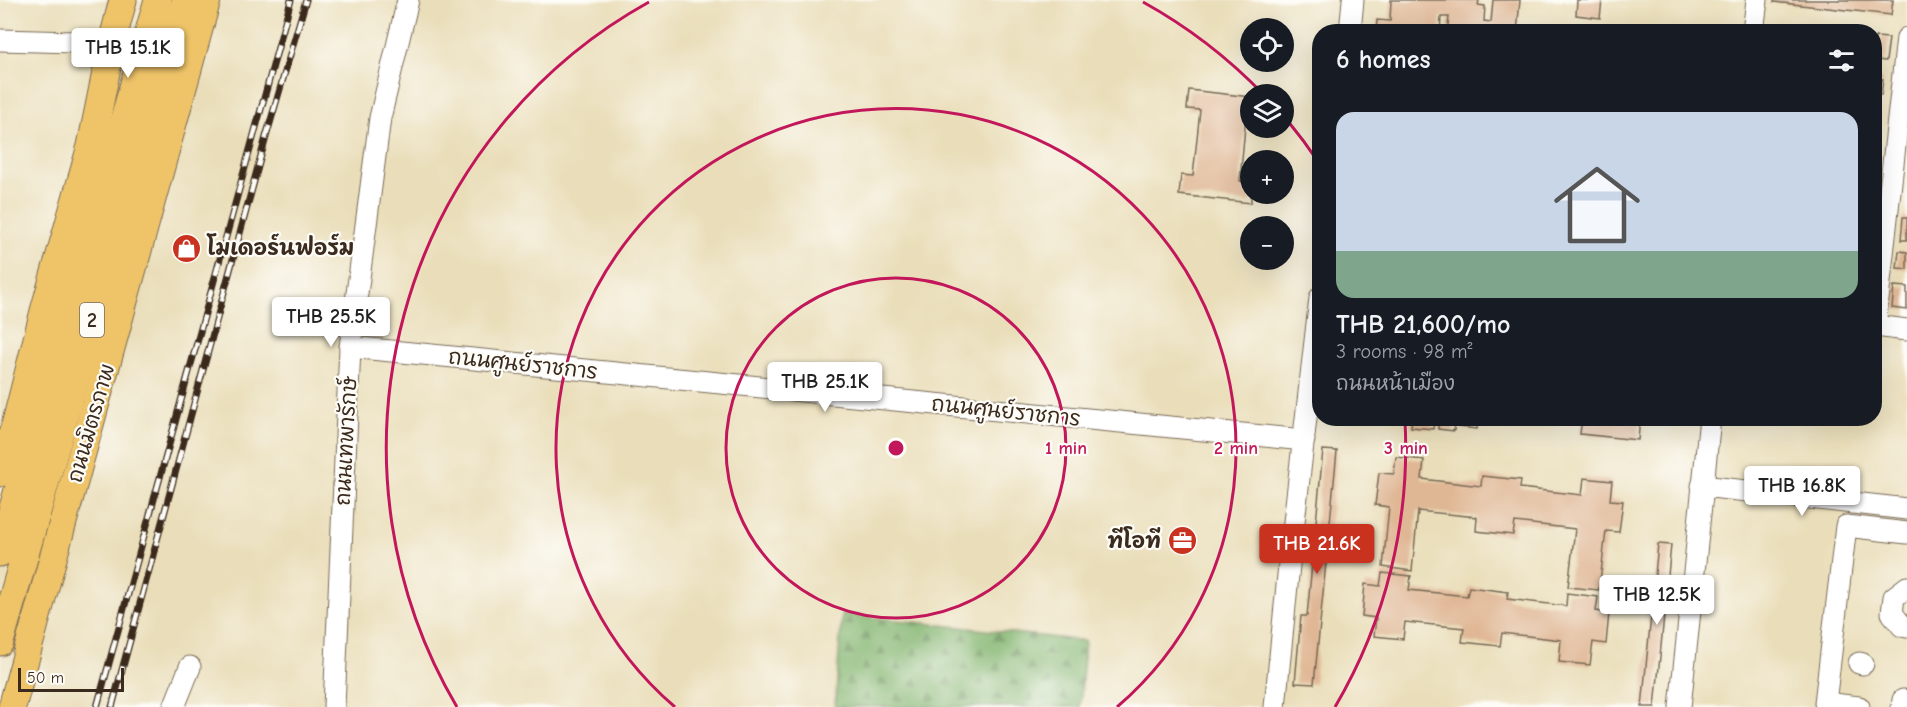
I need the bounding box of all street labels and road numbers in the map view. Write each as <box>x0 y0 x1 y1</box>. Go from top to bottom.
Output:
road number: 2 <box>80 303 104 337</box>
street label: ถนนศูนย์ราชการ <box>447 343 599 388</box>
street label: ถนนมิตรภาพ <box>63 361 119 485</box>
street label: ถนนเทพารักษ์ <box>330 375 361 506</box>
street label: ถนนศูนย์ราชการ <box>930 390 1082 435</box>

